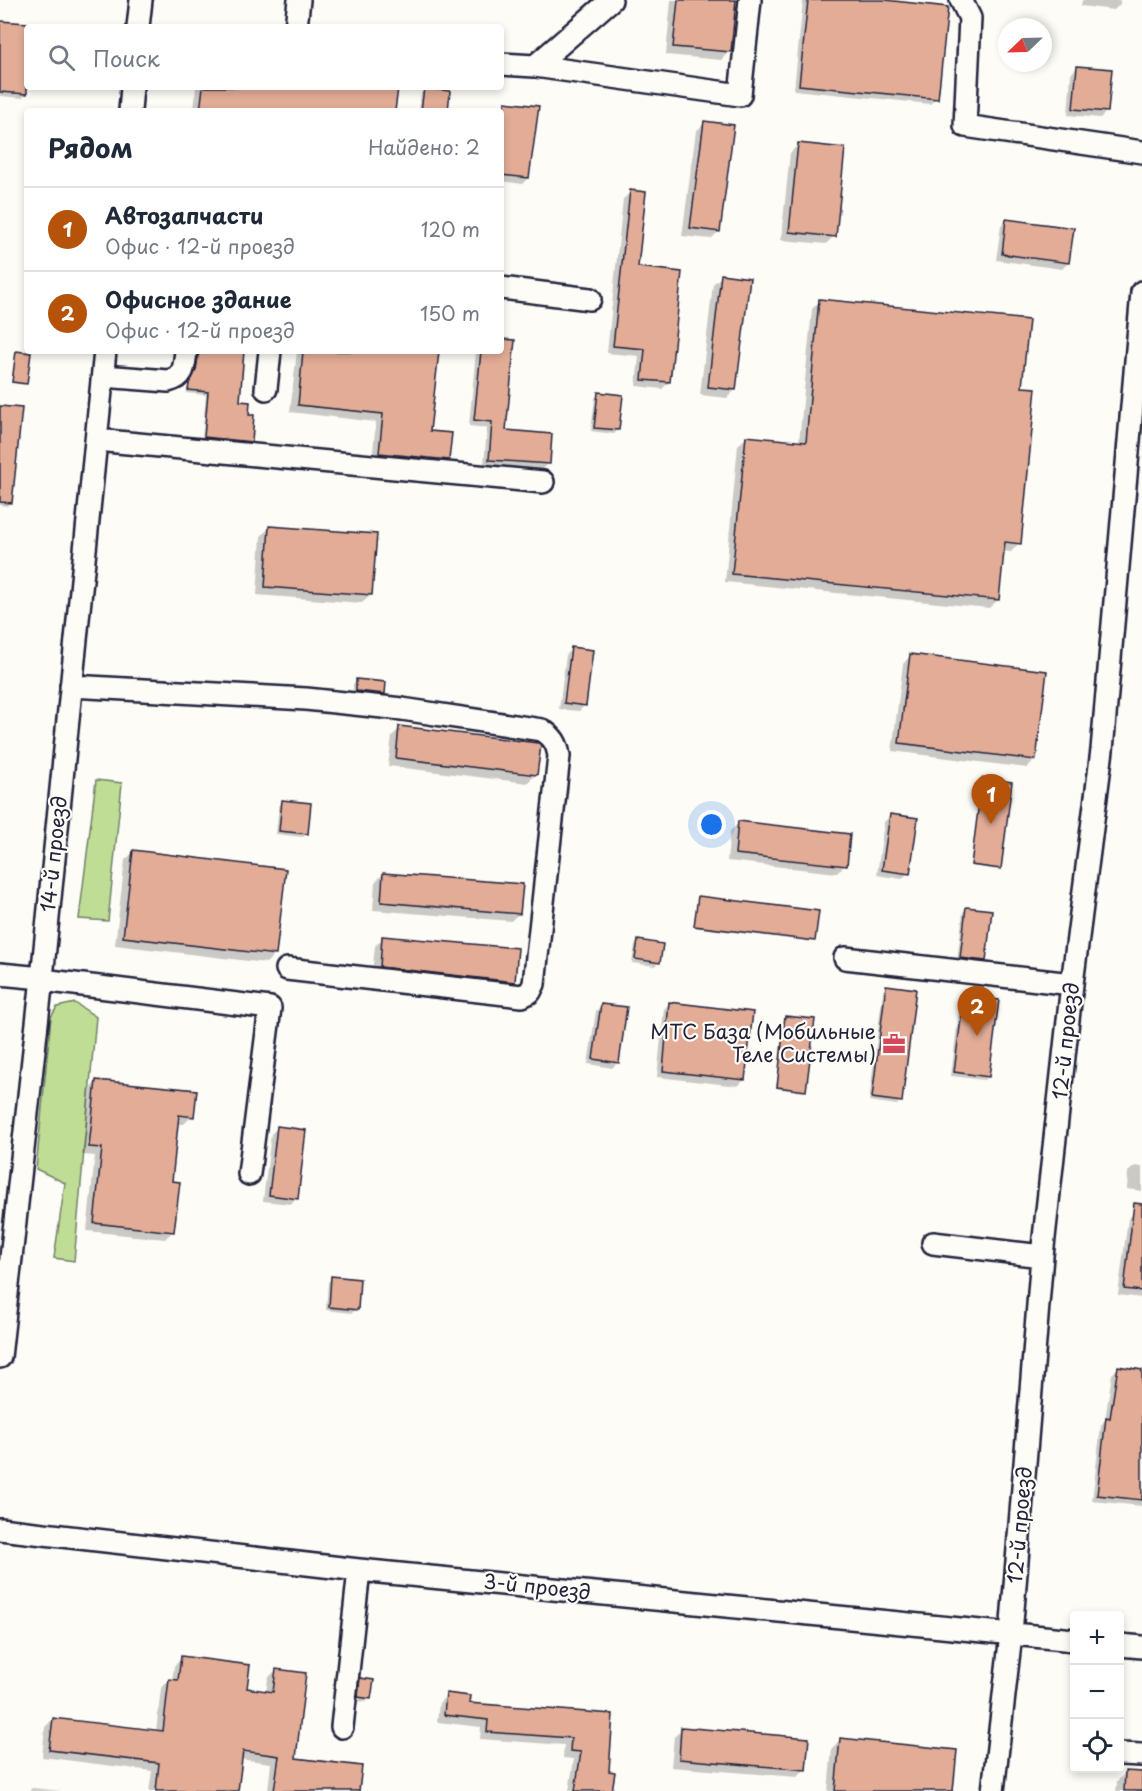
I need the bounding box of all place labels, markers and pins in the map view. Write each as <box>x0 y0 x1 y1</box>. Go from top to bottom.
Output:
pin: 1 <box>972 774 1010 824</box>
pin: 2 <box>958 986 996 1036</box>
place label: МТС База (Мобильные Теле Системы) <box>650 1016 876 1069</box>
office icon: МТС База (Мобильные Теле Системы) <box>881 1031 907 1057</box>

